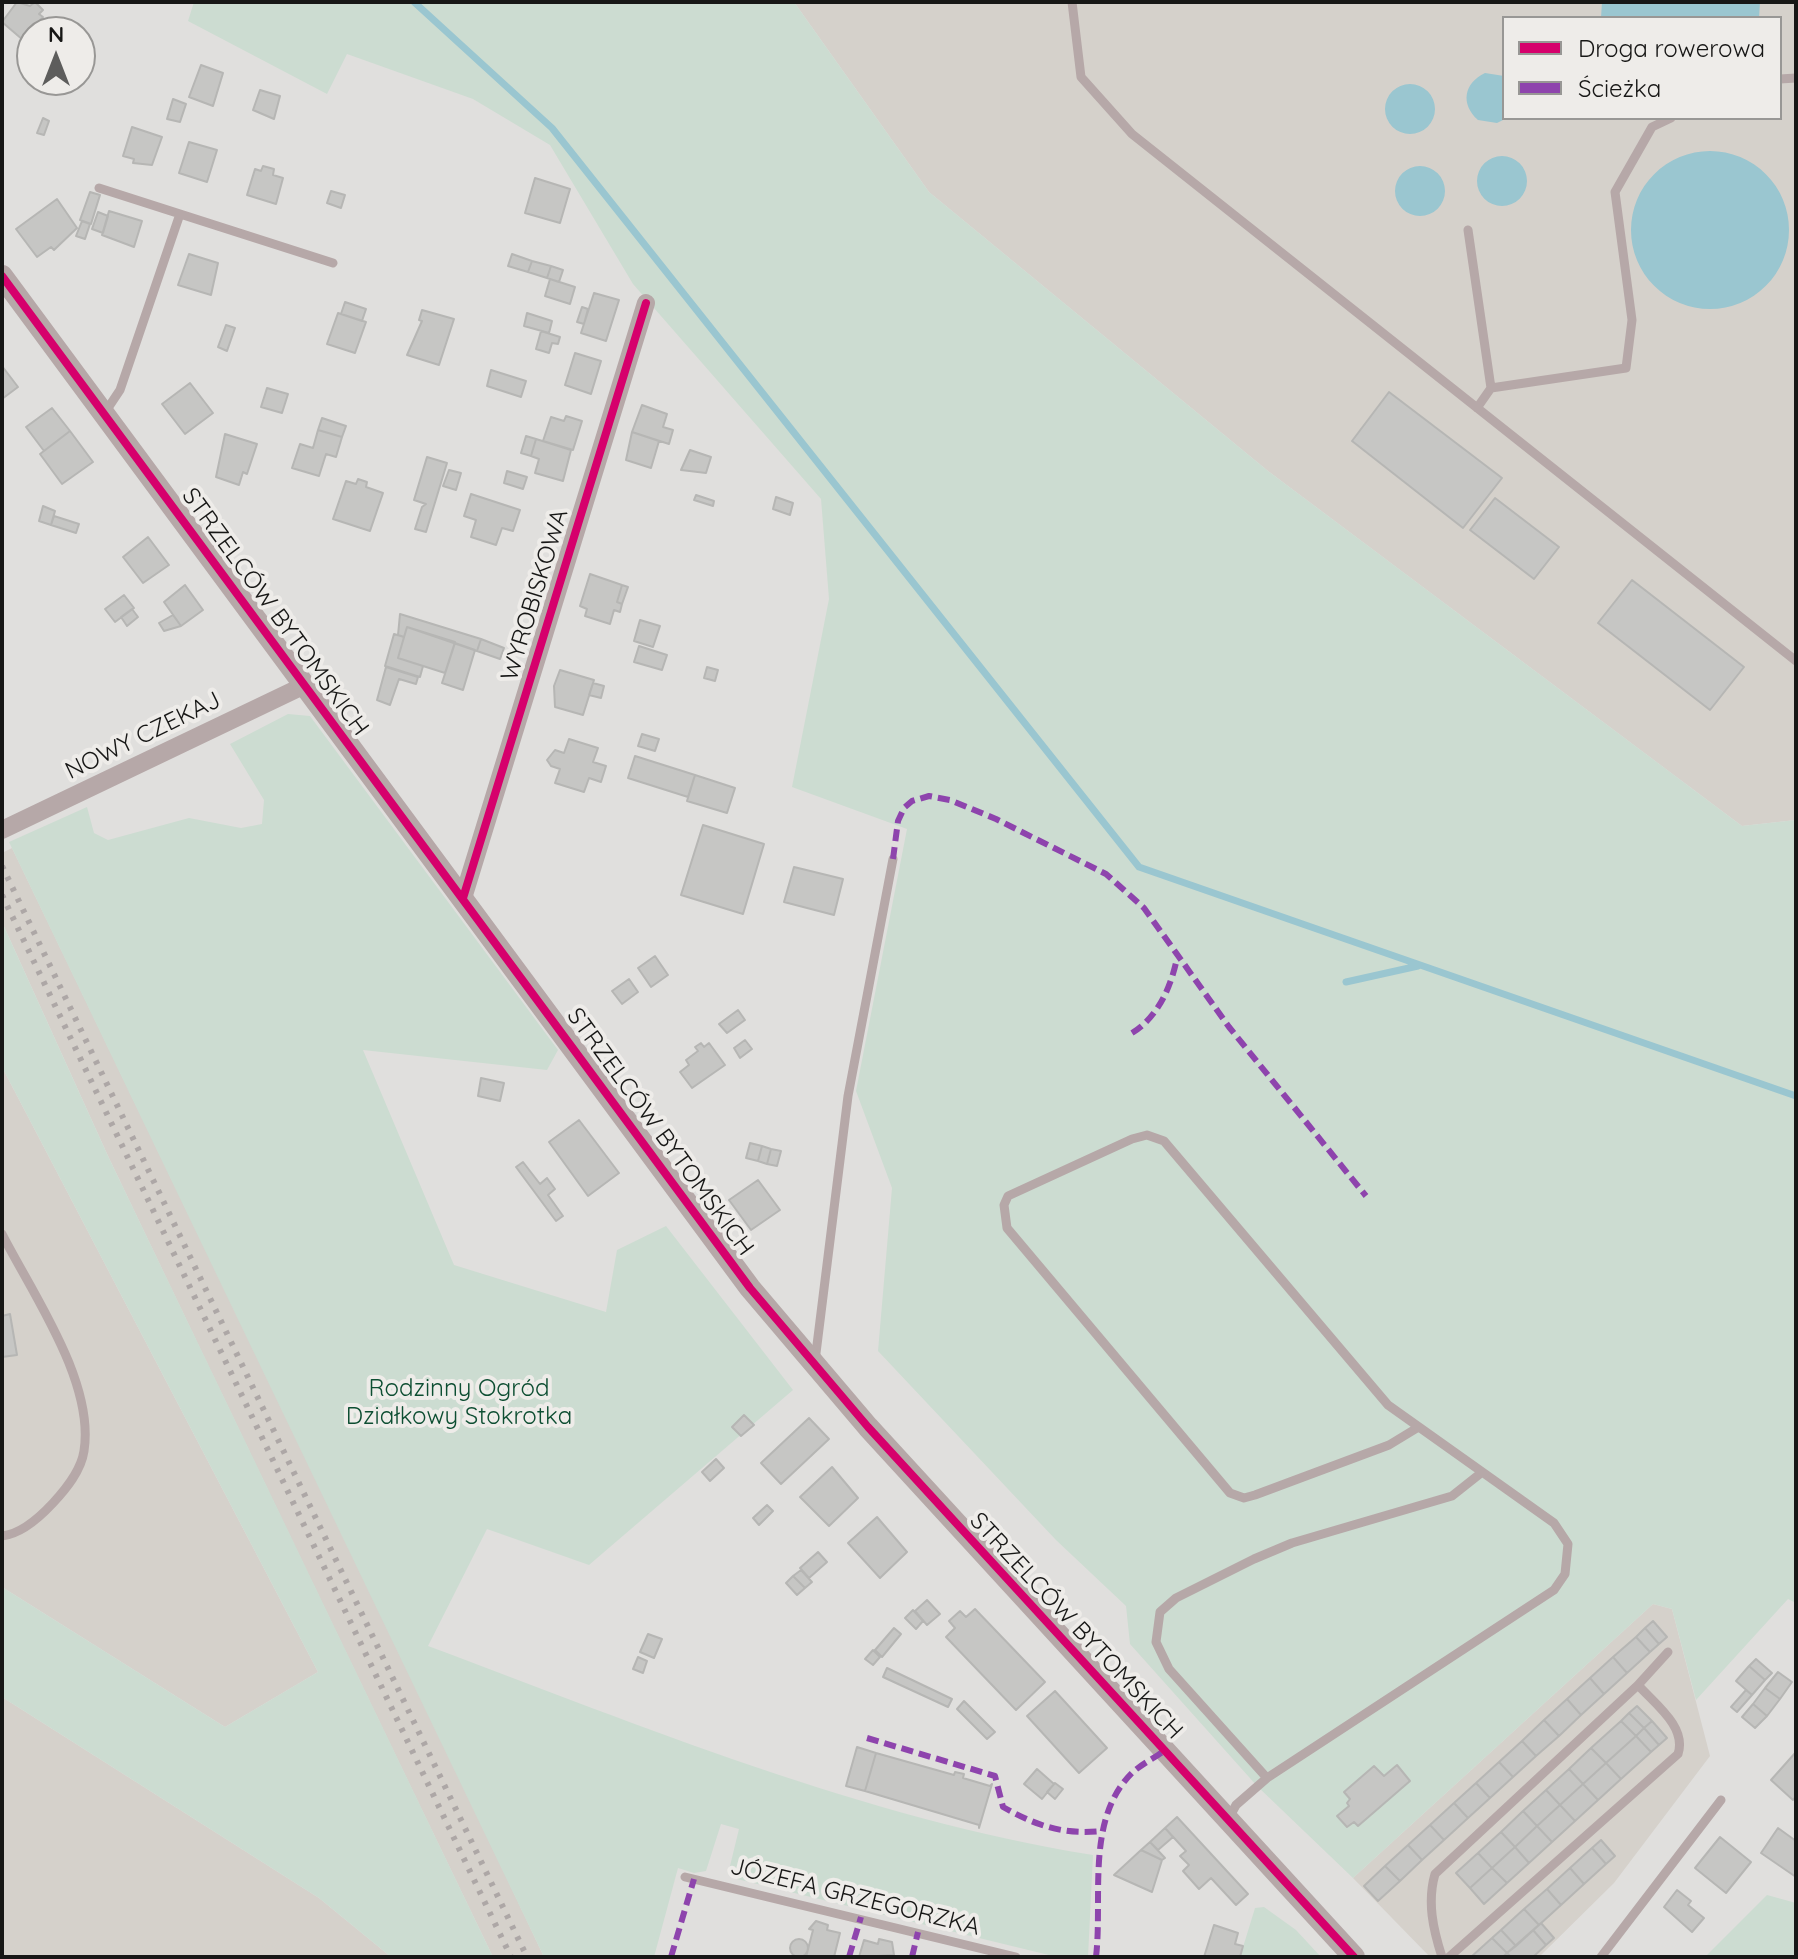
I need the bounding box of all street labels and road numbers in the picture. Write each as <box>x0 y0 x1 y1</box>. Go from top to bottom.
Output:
street label: STRZELCÓW BYTOMSKICH <box>175 483 375 741</box>
street label: WYROBISKOWA <box>495 506 575 684</box>
street label: NOWY CZEKAJ <box>61 686 225 786</box>
street label: STRZELCÓW BYTOMSKICH <box>560 1003 760 1261</box>
street label: STRZELCÓW BYTOMSKICH <box>963 1507 1189 1745</box>
street label: JÓZEFA GRZEGORZKA <box>727 1852 983 1942</box>

